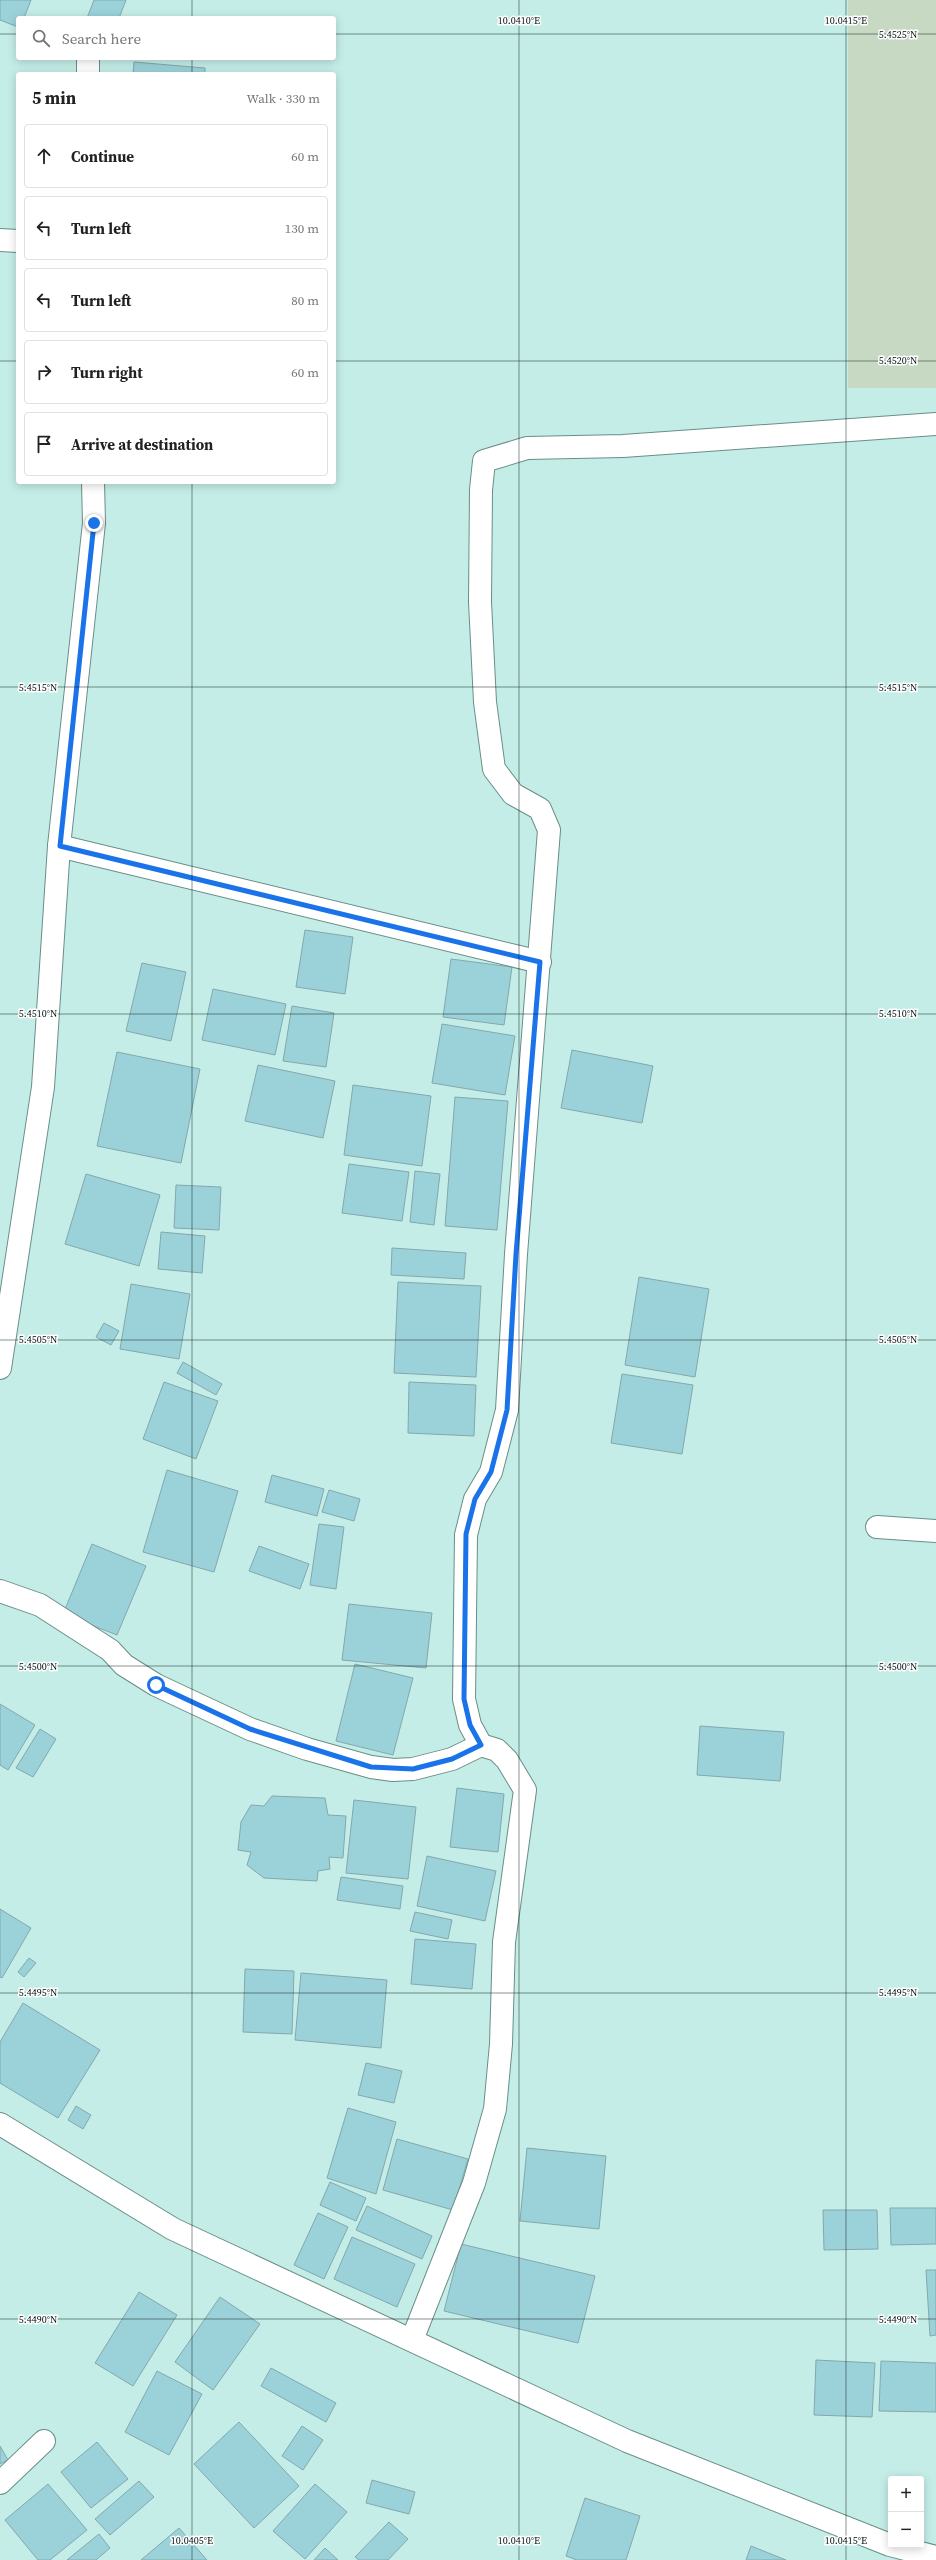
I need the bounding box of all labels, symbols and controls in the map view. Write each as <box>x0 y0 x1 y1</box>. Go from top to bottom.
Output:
text: 10.0410°E <box>498 14 540 27</box>
text: 10.0415°E <box>825 14 867 27</box>
search box <box>16 16 336 60</box>
icon: search <box>30 27 52 49</box>
text: Search here <box>62 28 141 49</box>
text: 5.4525°N <box>879 28 917 41</box>
text: 5 min <box>32 86 76 110</box>
text: Walk · 330 m <box>247 90 320 107</box>
icon: ahead <box>33 145 55 167</box>
text: Continue <box>71 146 134 167</box>
text: 60 m <box>291 148 319 165</box>
icon: left <box>33 217 55 239</box>
text: Turn left <box>71 218 131 239</box>
text: 130 m <box>285 220 319 237</box>
icon: left <box>33 289 55 311</box>
text: Turn left <box>71 290 131 311</box>
text: 80 m <box>291 292 319 309</box>
text: 5.4520°N <box>879 354 917 367</box>
icon: right <box>33 361 55 383</box>
text: Turn right <box>71 362 143 383</box>
text: 60 m <box>291 364 319 381</box>
icon: arrive <box>33 433 55 455</box>
text: Arrive at destination <box>71 434 213 455</box>
route end <box>85 514 103 532</box>
text: 5.4515°N <box>19 681 57 694</box>
text: 5.4515°N <box>879 681 917 694</box>
text: 5.4510°N <box>19 1007 57 1020</box>
text: 5.4510°N <box>879 1007 917 1020</box>
text: 5.4505°N <box>19 1333 57 1346</box>
text: 5.4505°N <box>879 1333 917 1346</box>
text: 5.4500°N <box>19 1660 57 1673</box>
text: 5.4500°N <box>879 1660 917 1673</box>
route start <box>147 1676 165 1694</box>
text: 5.4495°N <box>19 1986 57 1999</box>
text: 5.4495°N <box>879 1986 917 1999</box>
text: 5.4490°N <box>19 2313 57 2326</box>
text: 5.4490°N <box>879 2313 917 2326</box>
map controls <box>888 2476 924 2548</box>
button: + <box>888 2476 924 2512</box>
button: − <box>888 2512 924 2548</box>
text: 10.0405°E <box>171 2534 213 2547</box>
text: 10.0410°E <box>498 2534 540 2547</box>
text: 10.0415°E <box>825 2534 867 2547</box>

